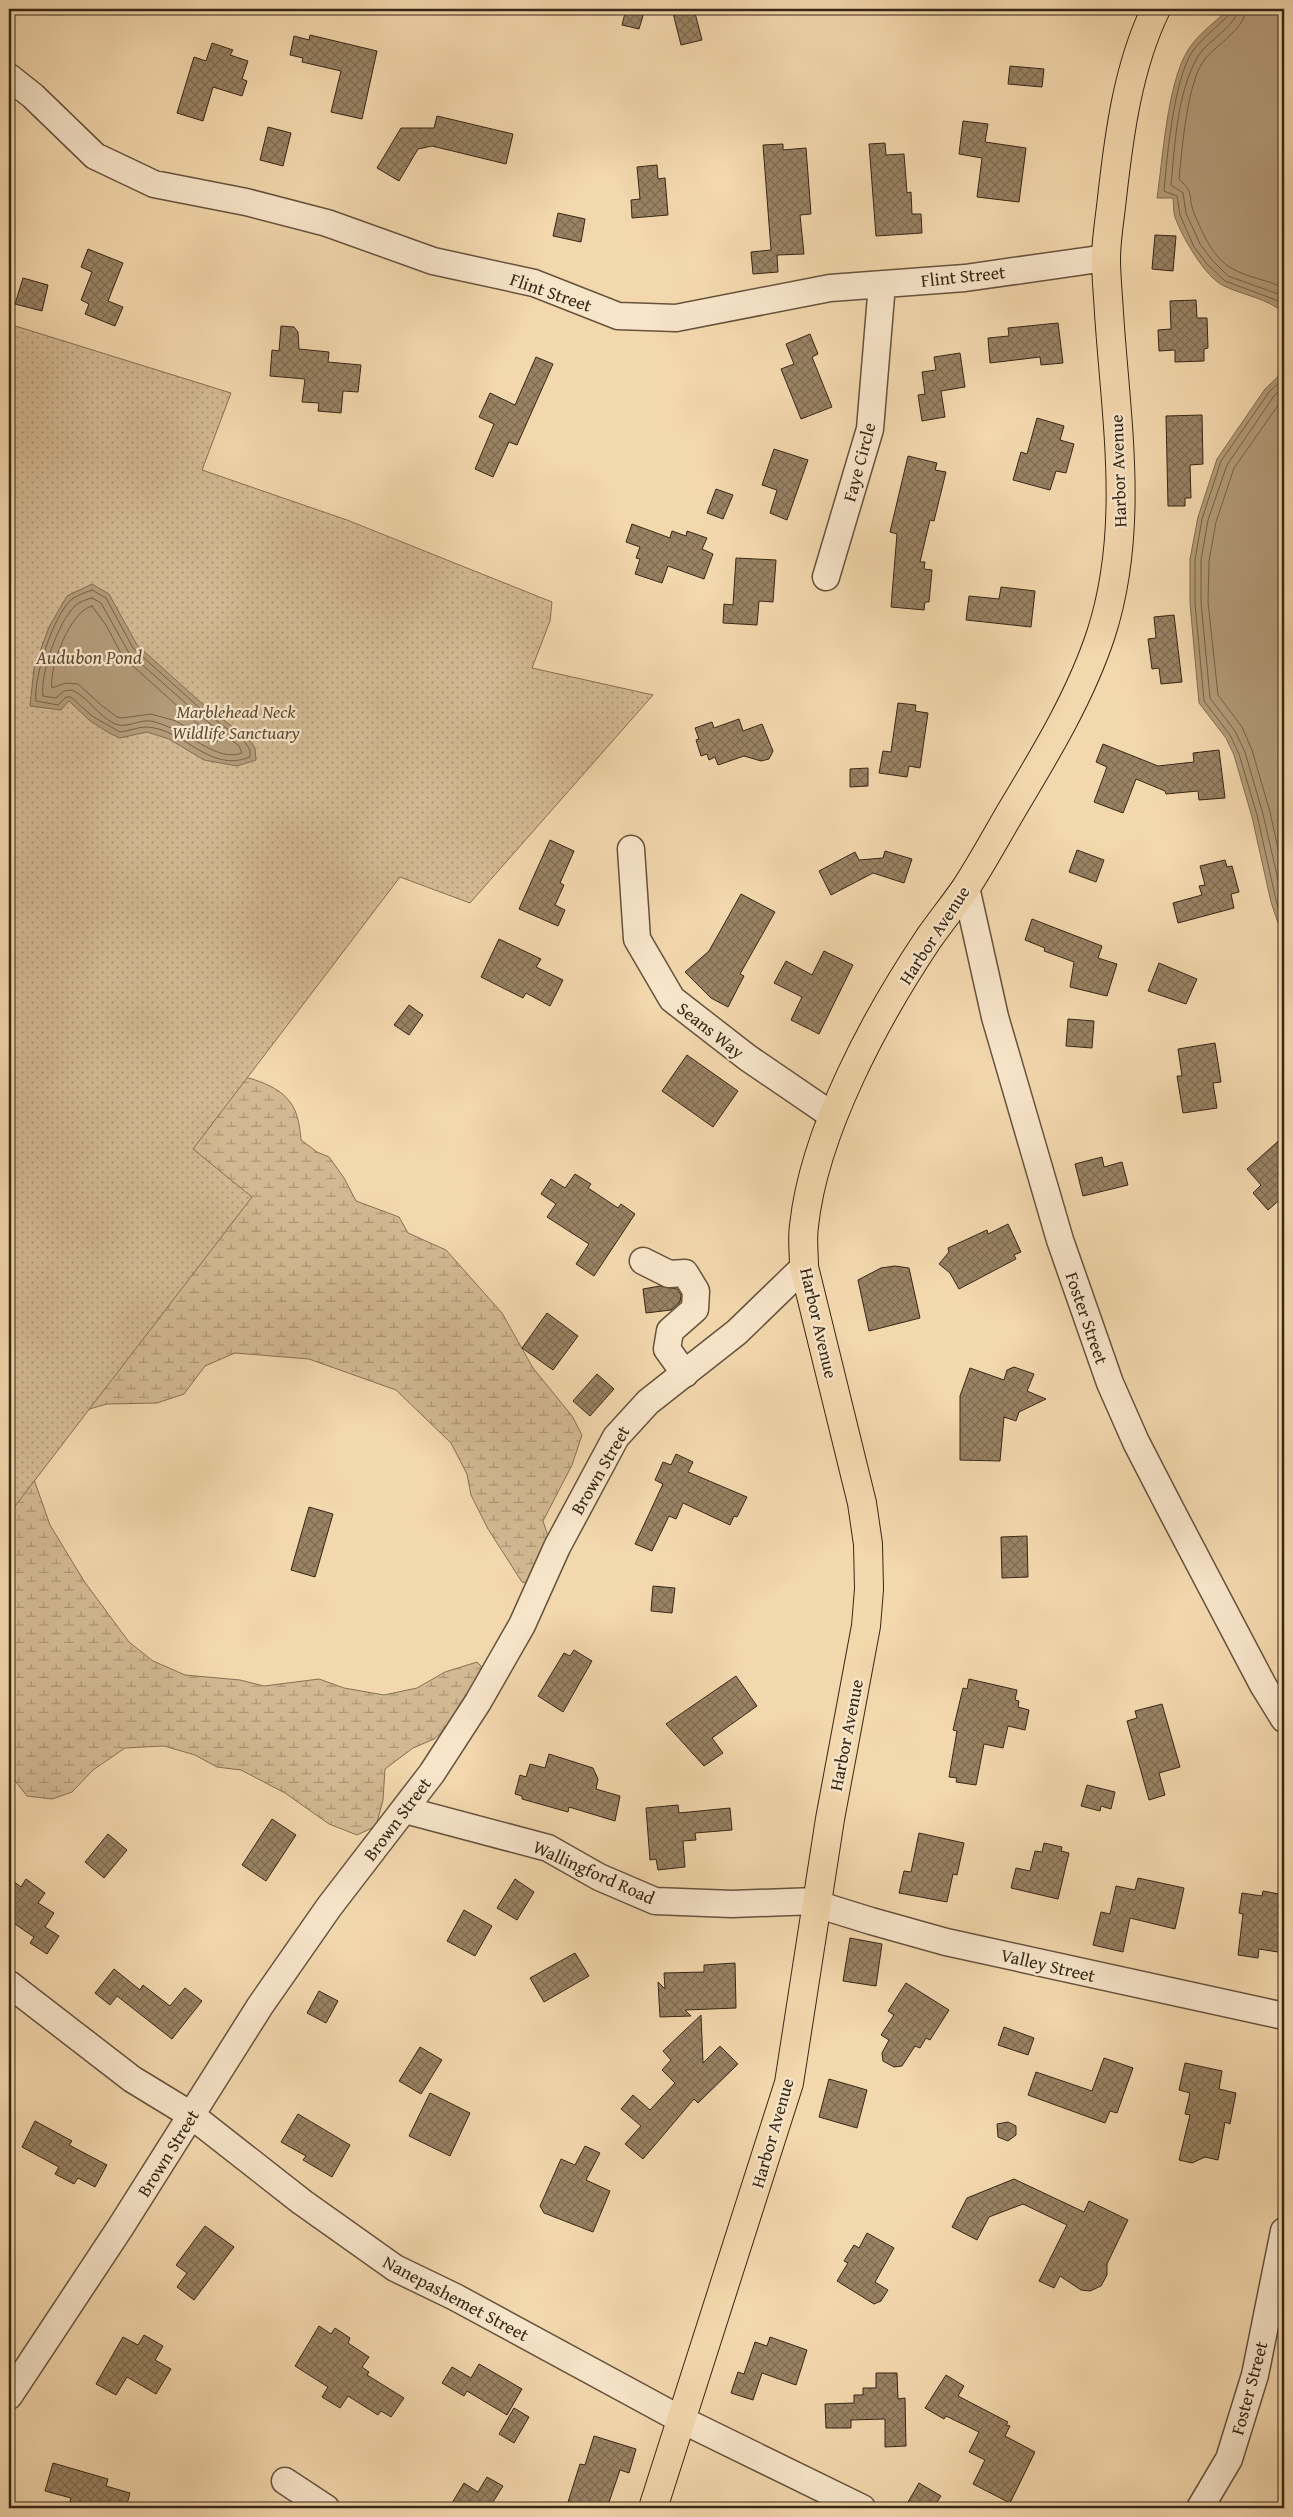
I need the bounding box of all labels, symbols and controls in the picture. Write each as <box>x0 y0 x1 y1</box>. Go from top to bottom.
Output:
street label: Flint Street <box>919 258 1007 294</box>
street label: Flint Street <box>506 265 596 319</box>
street label: Harbor Avenue <box>1103 414 1133 528</box>
street label: Faye Circle <box>836 419 882 505</box>
water label: Audubon Pond <box>35 643 142 671</box>
park label: Marblehead Neck Wildlife Sanctuary <box>172 698 300 746</box>
street label: Harbor Avenue <box>892 880 976 990</box>
street label: Seans Way <box>672 995 750 1065</box>
street label: Harbor Avenue <box>793 1265 845 1381</box>
street label: Foster Street <box>1059 1268 1116 1368</box>
street label: Brown Street <box>564 1420 637 1519</box>
street label: Harbor Avenue <box>822 1677 870 1793</box>
street label: Brown Street <box>357 1771 438 1867</box>
street label: Wallingford Road <box>529 1833 660 1911</box>
street label: Valley Street <box>998 1941 1099 1989</box>
street label: Harbor Avenue <box>743 2075 801 2191</box>
street label: Brown Street <box>130 2103 206 2202</box>
street label: Nanepashemet Street <box>378 2248 534 2348</box>
street label: Foster Street <box>1224 2337 1275 2438</box>

